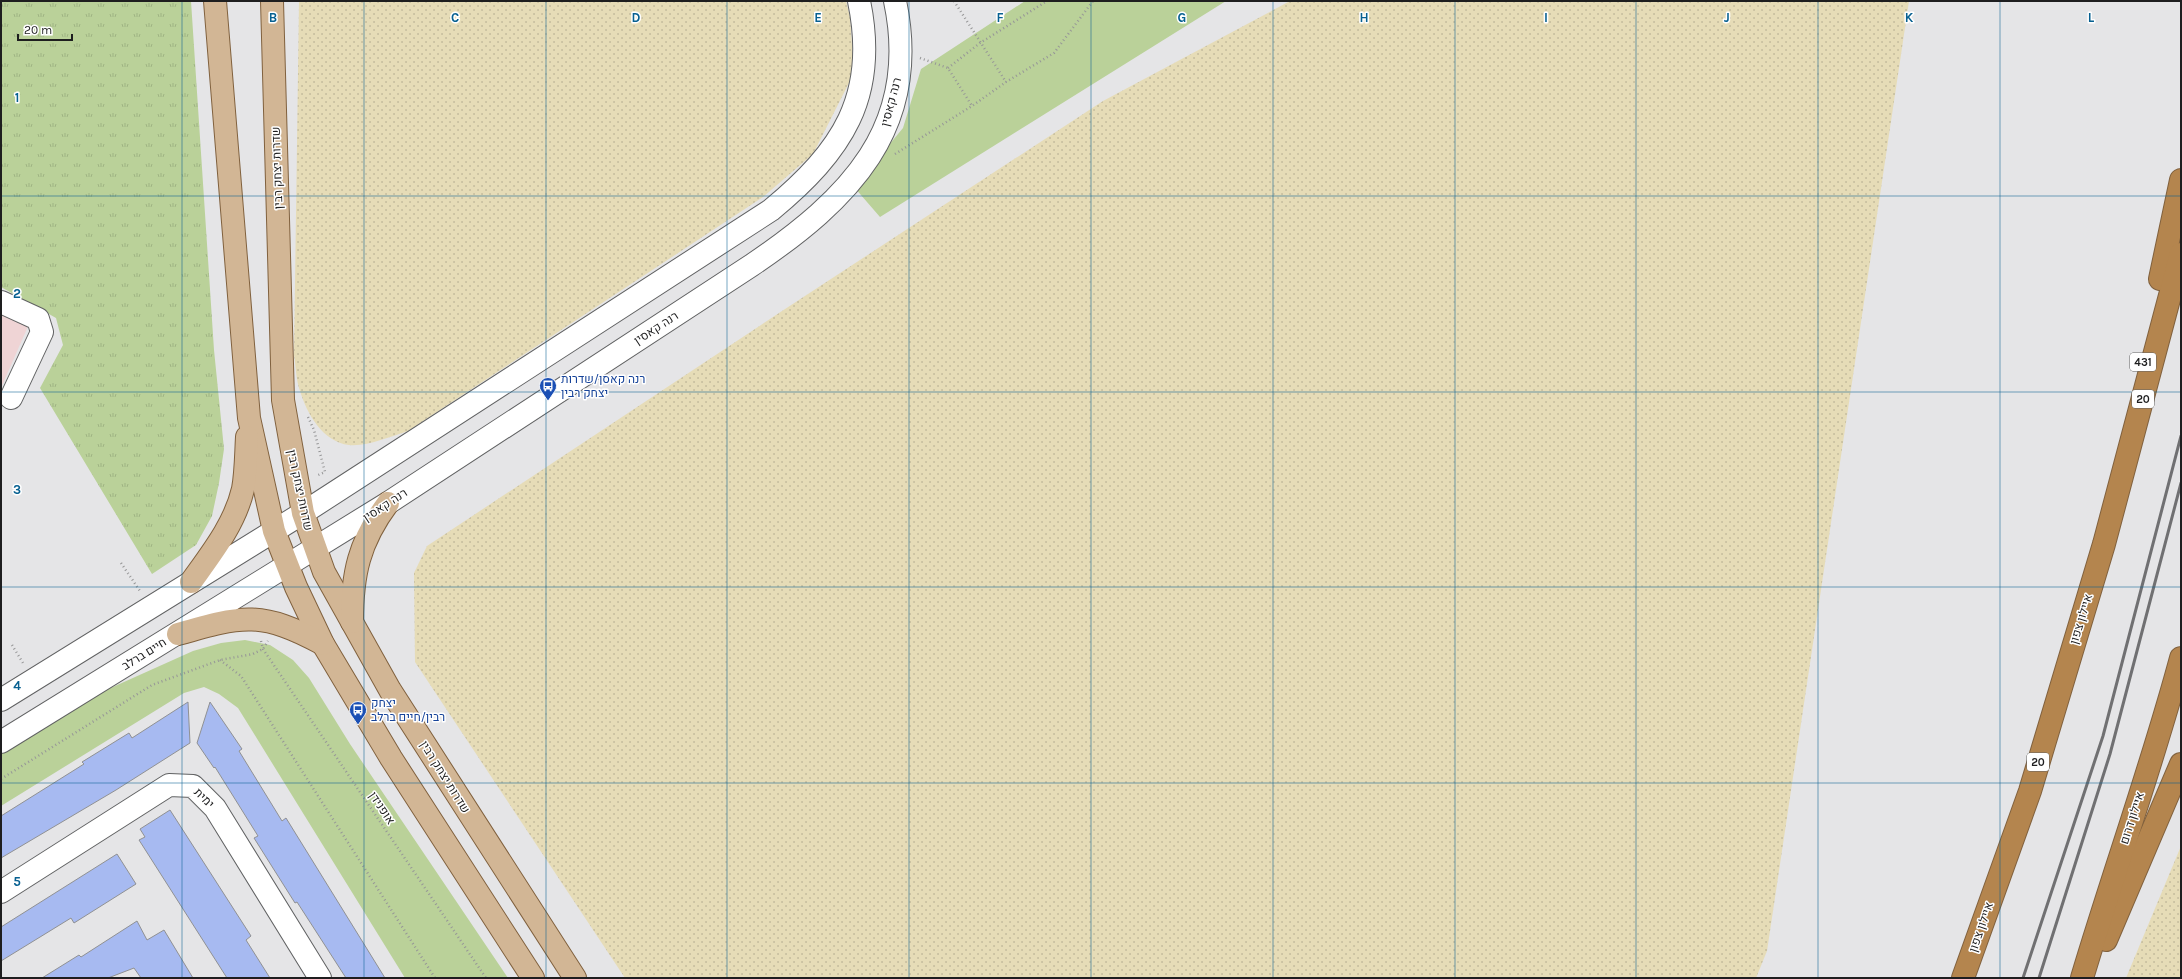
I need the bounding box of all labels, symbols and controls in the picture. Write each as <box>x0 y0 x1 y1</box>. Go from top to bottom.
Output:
text: B <box>269 10 277 25</box>
text: C <box>451 10 459 25</box>
text: D <box>632 10 641 25</box>
text: E <box>814 10 822 25</box>
text: F <box>996 10 1004 25</box>
text: G <box>1178 10 1186 25</box>
text: H <box>1359 10 1369 25</box>
text: I <box>1544 10 1548 25</box>
text: J <box>1724 10 1730 25</box>
text: K <box>1905 10 1914 25</box>
text: L <box>2088 10 2095 25</box>
scale bar <box>18 16 72 42</box>
text: 20 m <box>24 23 52 37</box>
street label: רנה קאסין <box>878 76 904 128</box>
text: 1 <box>15 90 19 105</box>
street label: שדרות יצחק רבין <box>269 126 285 210</box>
text: 2 <box>13 286 21 301</box>
street label: רנה קאסין <box>631 309 681 347</box>
road number: 431 <box>2130 353 2156 371</box>
place label: רנה קאסן/שדרות יצחק רבין <box>561 372 645 400</box>
bus stop icon: רנה קאסן/שדרות יצחק רבין <box>538 376 558 401</box>
road number: 20 <box>2132 390 2154 408</box>
street label: שדרות יצחק רבין <box>285 448 315 532</box>
text: 3 <box>13 482 21 497</box>
street label: רנה קאסין <box>360 486 410 524</box>
street label: איילון צפון <box>2067 592 2095 646</box>
street label: חיים ברלב <box>119 635 169 673</box>
text: 4 <box>13 678 21 693</box>
place label: יצחק רבין/חיים ברלב <box>371 696 445 724</box>
bus stop icon: יצחק רבין/חיים ברלב <box>348 700 368 725</box>
street label: שדרות יצחק רבין <box>417 738 473 816</box>
road number: 20 <box>2027 753 2049 771</box>
street label: ימית <box>191 785 217 811</box>
street label: אופנידן <box>366 789 398 827</box>
street label: איילון דרום <box>2117 790 2147 846</box>
text: 5 <box>13 874 21 889</box>
street label: איילון צפון <box>1966 900 1996 954</box>

